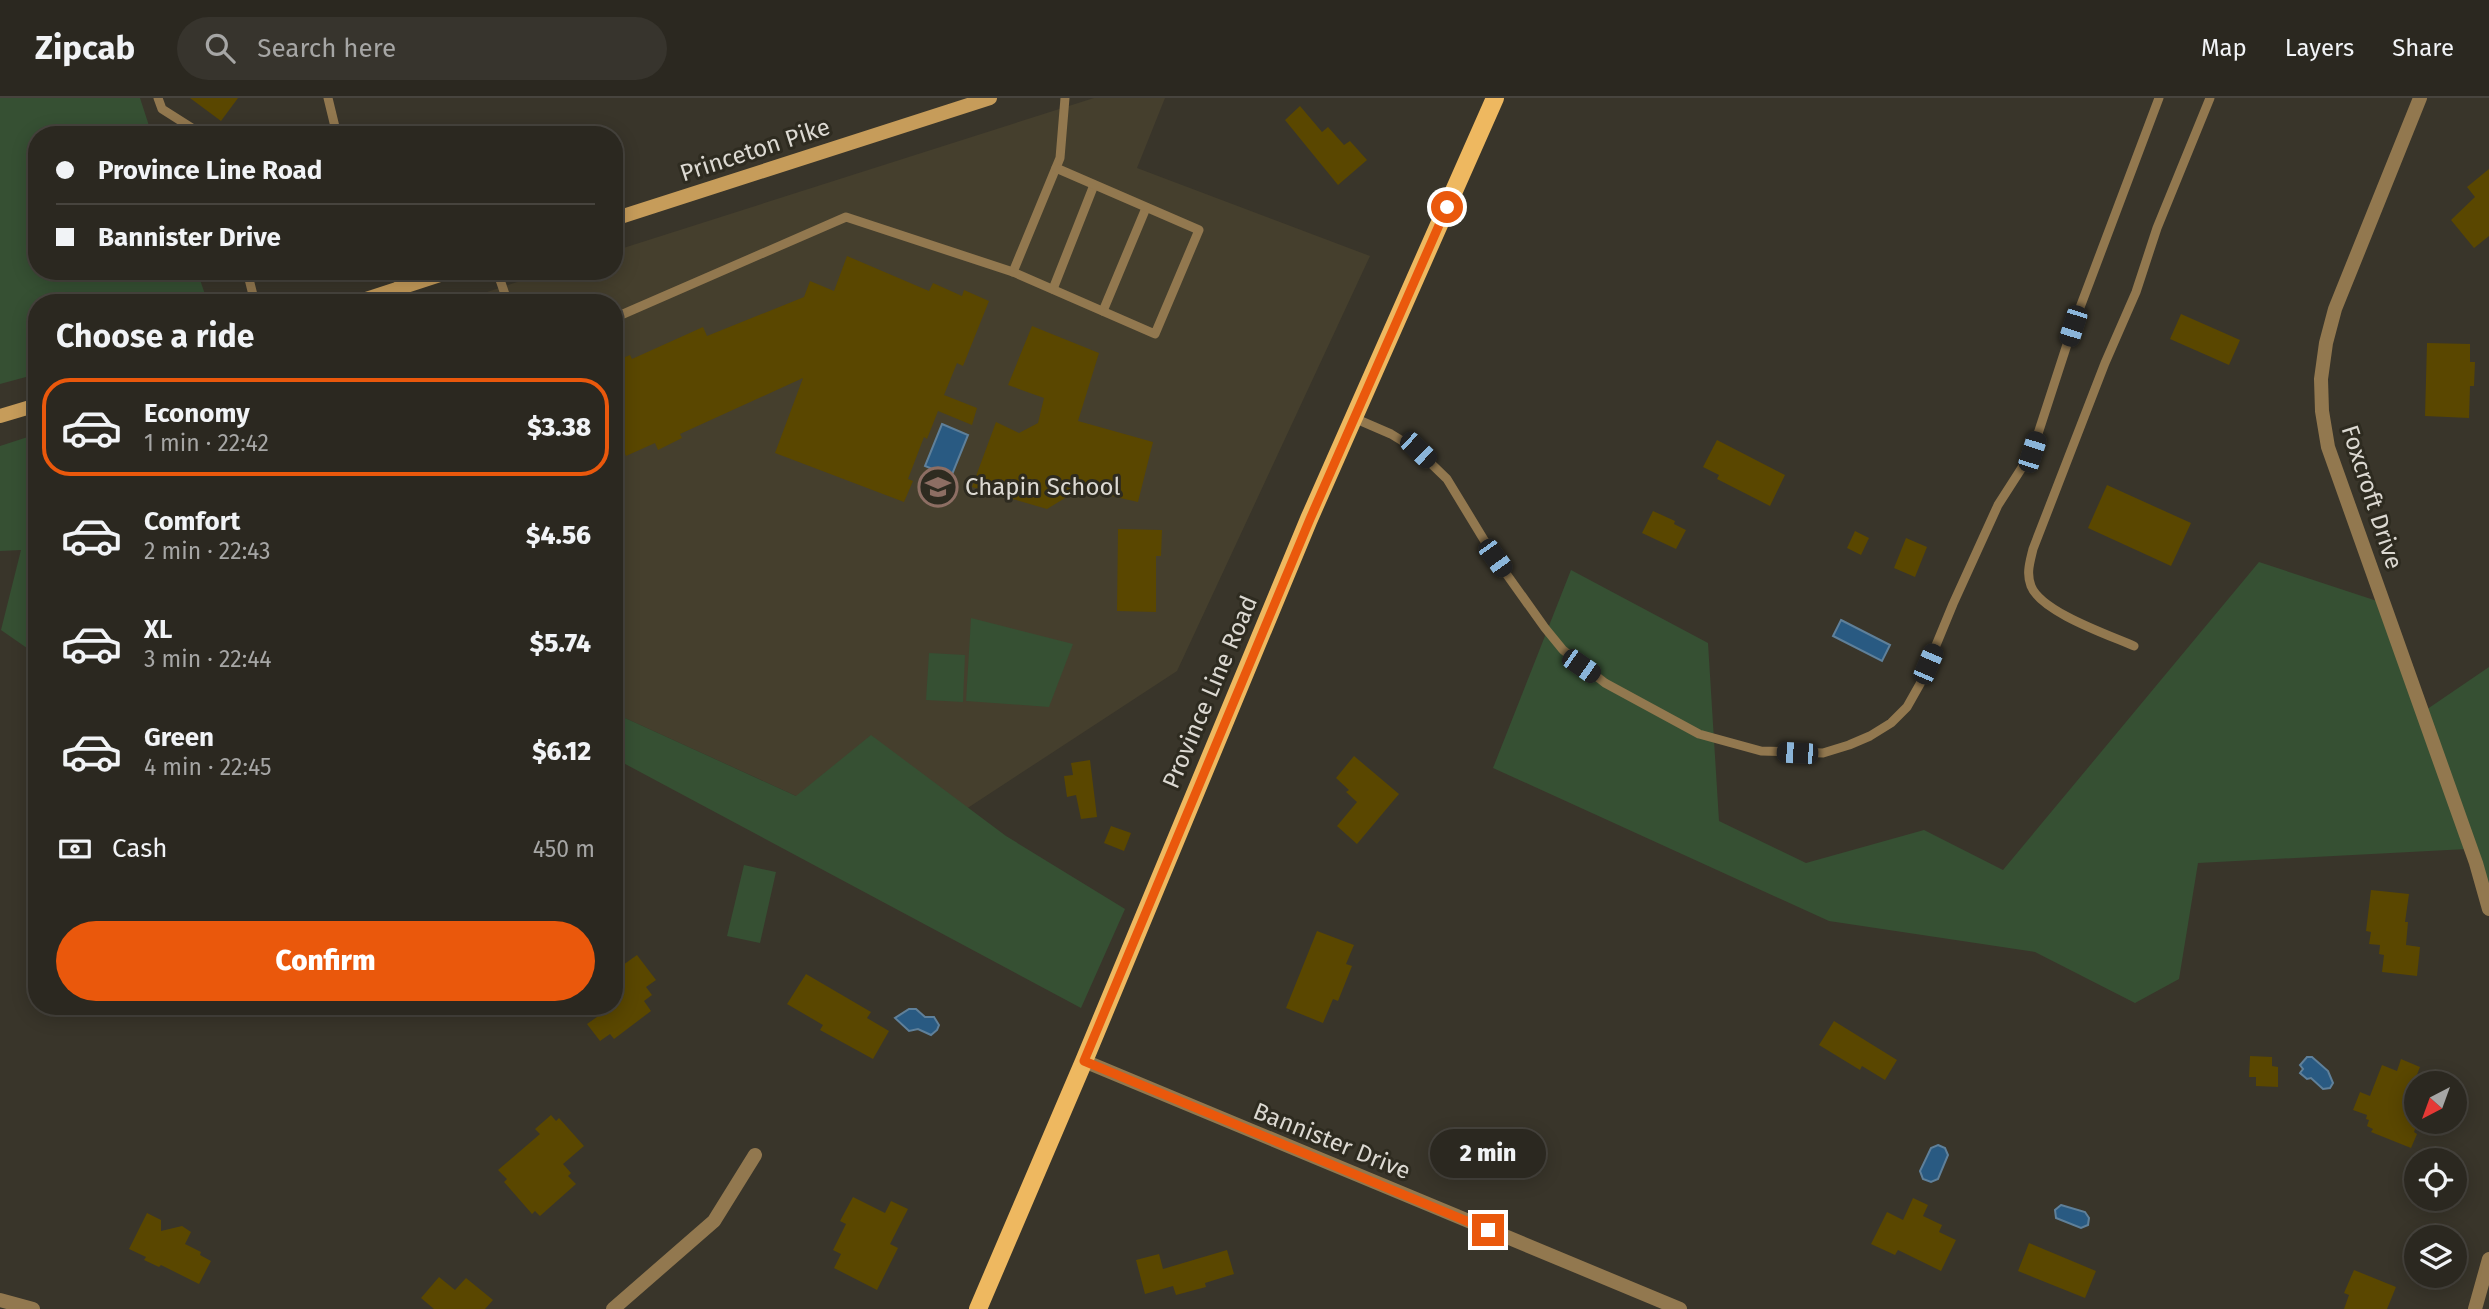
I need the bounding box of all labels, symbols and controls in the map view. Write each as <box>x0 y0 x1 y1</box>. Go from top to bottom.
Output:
search box <box>177 17 667 80</box>
text: Zipcab <box>35 28 135 68</box>
icon: search <box>201 29 239 67</box>
text: Search here <box>257 33 396 64</box>
text: Map <box>2201 34 2247 62</box>
text: Layers <box>2285 34 2354 62</box>
text: Share <box>2392 34 2454 62</box>
street label: Princeton Pike <box>676 113 834 187</box>
text: Province Line Road <box>98 155 322 186</box>
route start <box>1431 191 1463 223</box>
text: Bannister Drive <box>98 222 281 253</box>
car <box>2057 303 2090 349</box>
text: Choose a ride <box>56 317 254 355</box>
icon: car <box>60 396 123 459</box>
text: Economy <box>144 398 250 429</box>
text: $3.38 <box>527 412 591 443</box>
street label: Foxcroft Drive <box>2336 422 2408 572</box>
car <box>1396 428 1441 472</box>
text: 1 min · 22:42 <box>144 429 269 457</box>
car <box>2016 429 2049 475</box>
school or university icon: Chapin School <box>917 466 959 508</box>
place label: Chapin School <box>965 473 1120 501</box>
icon: car <box>60 504 123 567</box>
text: Comfort <box>144 506 240 537</box>
text: $4.56 <box>526 520 591 551</box>
car <box>1475 535 1516 581</box>
text: 2 min · 22:43 <box>144 537 270 565</box>
street label: Province Line Road <box>1157 591 1263 793</box>
icon: car <box>60 612 123 675</box>
text: XL <box>144 614 172 645</box>
text: $5.74 <box>530 628 591 659</box>
car <box>1911 641 1946 687</box>
text: 3 min · 22:44 <box>144 645 272 673</box>
car <box>1558 645 1605 687</box>
icon: car <box>60 720 123 783</box>
text: Green <box>144 722 214 753</box>
text: $6.12 <box>532 736 591 767</box>
car <box>1776 741 1819 765</box>
text: 4 min · 22:45 <box>144 753 271 781</box>
icon: cash <box>56 830 94 868</box>
text: Cash <box>112 833 168 864</box>
text: 450 m <box>533 835 595 863</box>
button: Confirm <box>56 921 595 1001</box>
north arrow <box>2404 1071 2468 1134</box>
map controls <box>2404 1071 2467 1288</box>
street label: Bannister Drive <box>1249 1097 1415 1185</box>
callout: 2 min <box>1430 1128 1546 1178</box>
text: 2 min <box>1460 1139 1516 1167</box>
button: locate <box>2404 1148 2467 1211</box>
route end <box>1472 1214 1504 1246</box>
button: layers <box>2404 1225 2467 1288</box>

